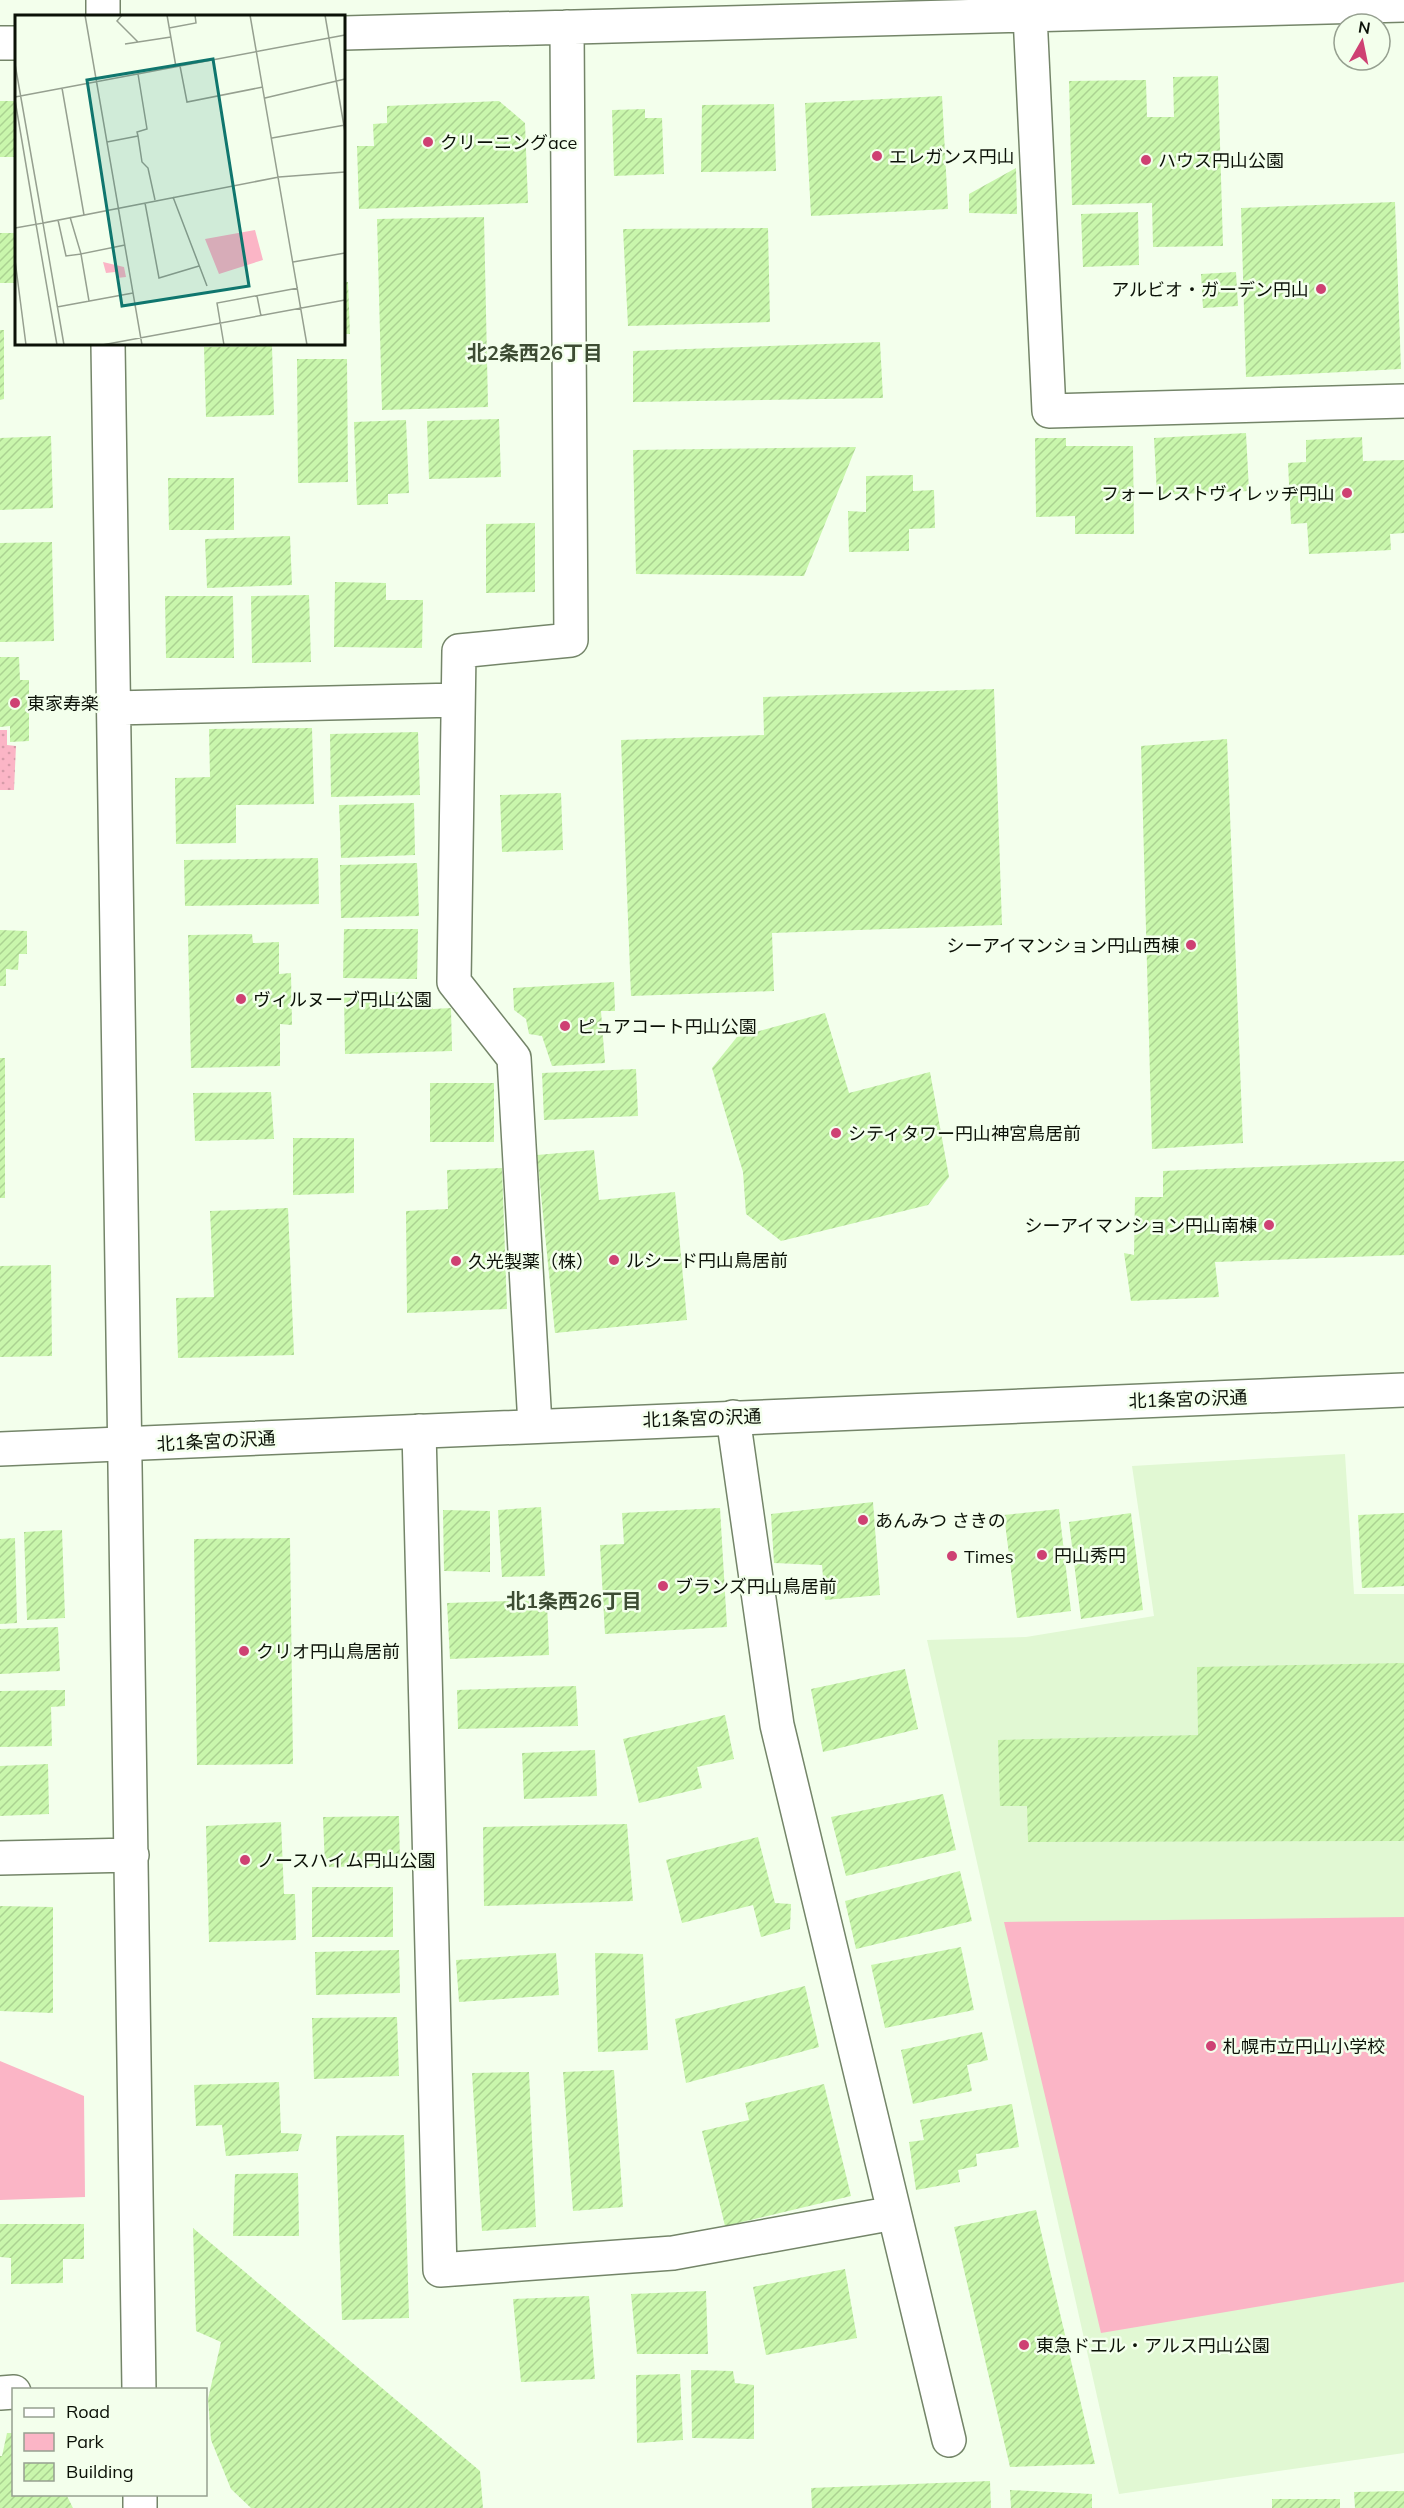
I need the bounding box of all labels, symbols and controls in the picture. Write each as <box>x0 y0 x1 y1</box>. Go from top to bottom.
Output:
north arrow <box>1332 12 1392 72</box>
inset map <box>15 15 345 345</box>
text: N <box>1357 16 1372 38</box>
place label: クリーニングace <box>440 131 577 154</box>
marker: クリーニングace <box>421 135 435 149</box>
place label: エレガンス円山 <box>889 145 1015 168</box>
marker: エレガンス円山 <box>870 149 884 163</box>
place label: ハウス円山公園 <box>1158 149 1284 172</box>
marker: ハウス円山公園 <box>1139 153 1153 167</box>
place label: アルビオ・ガーデン円山 <box>1111 278 1309 301</box>
marker: アルビオ・ガーデン円山 <box>1314 282 1328 296</box>
district label: 北2条西26丁目 <box>467 340 603 365</box>
place label: フォーレストヴィレッヂ円山 <box>1101 482 1335 505</box>
marker: フォーレストヴィレッヂ円山 <box>1340 486 1354 500</box>
place label: 東家寿楽 <box>27 692 99 715</box>
marker: 東家寿楽 <box>8 696 22 710</box>
place label: シーアイマンション円山西棟 <box>947 934 1179 957</box>
marker: シーアイマンション円山西棟 <box>1184 938 1198 952</box>
place label: ヴィルヌーブ円山公園 <box>253 988 432 1011</box>
marker: ヴィルヌーブ円山公園 <box>234 992 248 1006</box>
place label: ピュアコート円山公園 <box>577 1015 757 1038</box>
marker: ピュアコート円山公園 <box>558 1019 572 1033</box>
place label: シティタワー円山神宮鳥居前 <box>848 1122 1081 1145</box>
marker: シティタワー円山神宮鳥居前 <box>829 1126 843 1140</box>
place label: シーアイマンション円山南棟 <box>1025 1214 1257 1237</box>
marker: シーアイマンション円山南棟 <box>1262 1218 1276 1232</box>
place label: ルシード円山鳥居前 <box>626 1249 788 1272</box>
place label: 久光製薬（株） <box>468 1250 594 1273</box>
marker: ルシード円山鳥居前 <box>607 1253 621 1267</box>
marker: 久光製薬（株） <box>449 1254 463 1268</box>
street label: 北1条宮の沢通 <box>1128 1385 1248 1413</box>
street label: 北1条宮の沢通 <box>642 1404 762 1432</box>
street label: 北1条宮の沢通 <box>156 1426 276 1456</box>
place label: あんみつ さきの <box>875 1509 1006 1532</box>
marker: あんみつ さきの <box>856 1513 870 1527</box>
place label: 円山秀円 <box>1054 1544 1126 1567</box>
place label: Times <box>964 1545 1014 1568</box>
marker: 円山秀円 <box>1035 1548 1049 1562</box>
marker: Times <box>945 1549 959 1563</box>
place label: ブランズ円山鳥居前 <box>675 1575 837 1598</box>
marker: ブランズ円山鳥居前 <box>656 1579 670 1593</box>
district label: 北1条西26丁目 <box>506 1588 642 1613</box>
place label: クリオ円山鳥居前 <box>256 1640 400 1663</box>
marker: クリオ円山鳥居前 <box>237 1644 251 1658</box>
place label: ノースハイム円山公園 <box>257 1849 435 1872</box>
marker: ノースハイム円山公園 <box>238 1853 252 1867</box>
place label: 札幌市立円山小学校 <box>1223 2035 1385 2058</box>
marker: 札幌市立円山小学校 <box>1204 2039 1218 2053</box>
place label: 東急ドエル・アルス円山公園 <box>1036 2334 1270 2357</box>
marker: 東急ドエル・アルス円山公園 <box>1017 2338 1031 2352</box>
legend <box>12 2388 207 2496</box>
text: Road <box>66 2400 110 2423</box>
text: Park <box>66 2430 105 2453</box>
text: Building <box>66 2460 134 2483</box>

